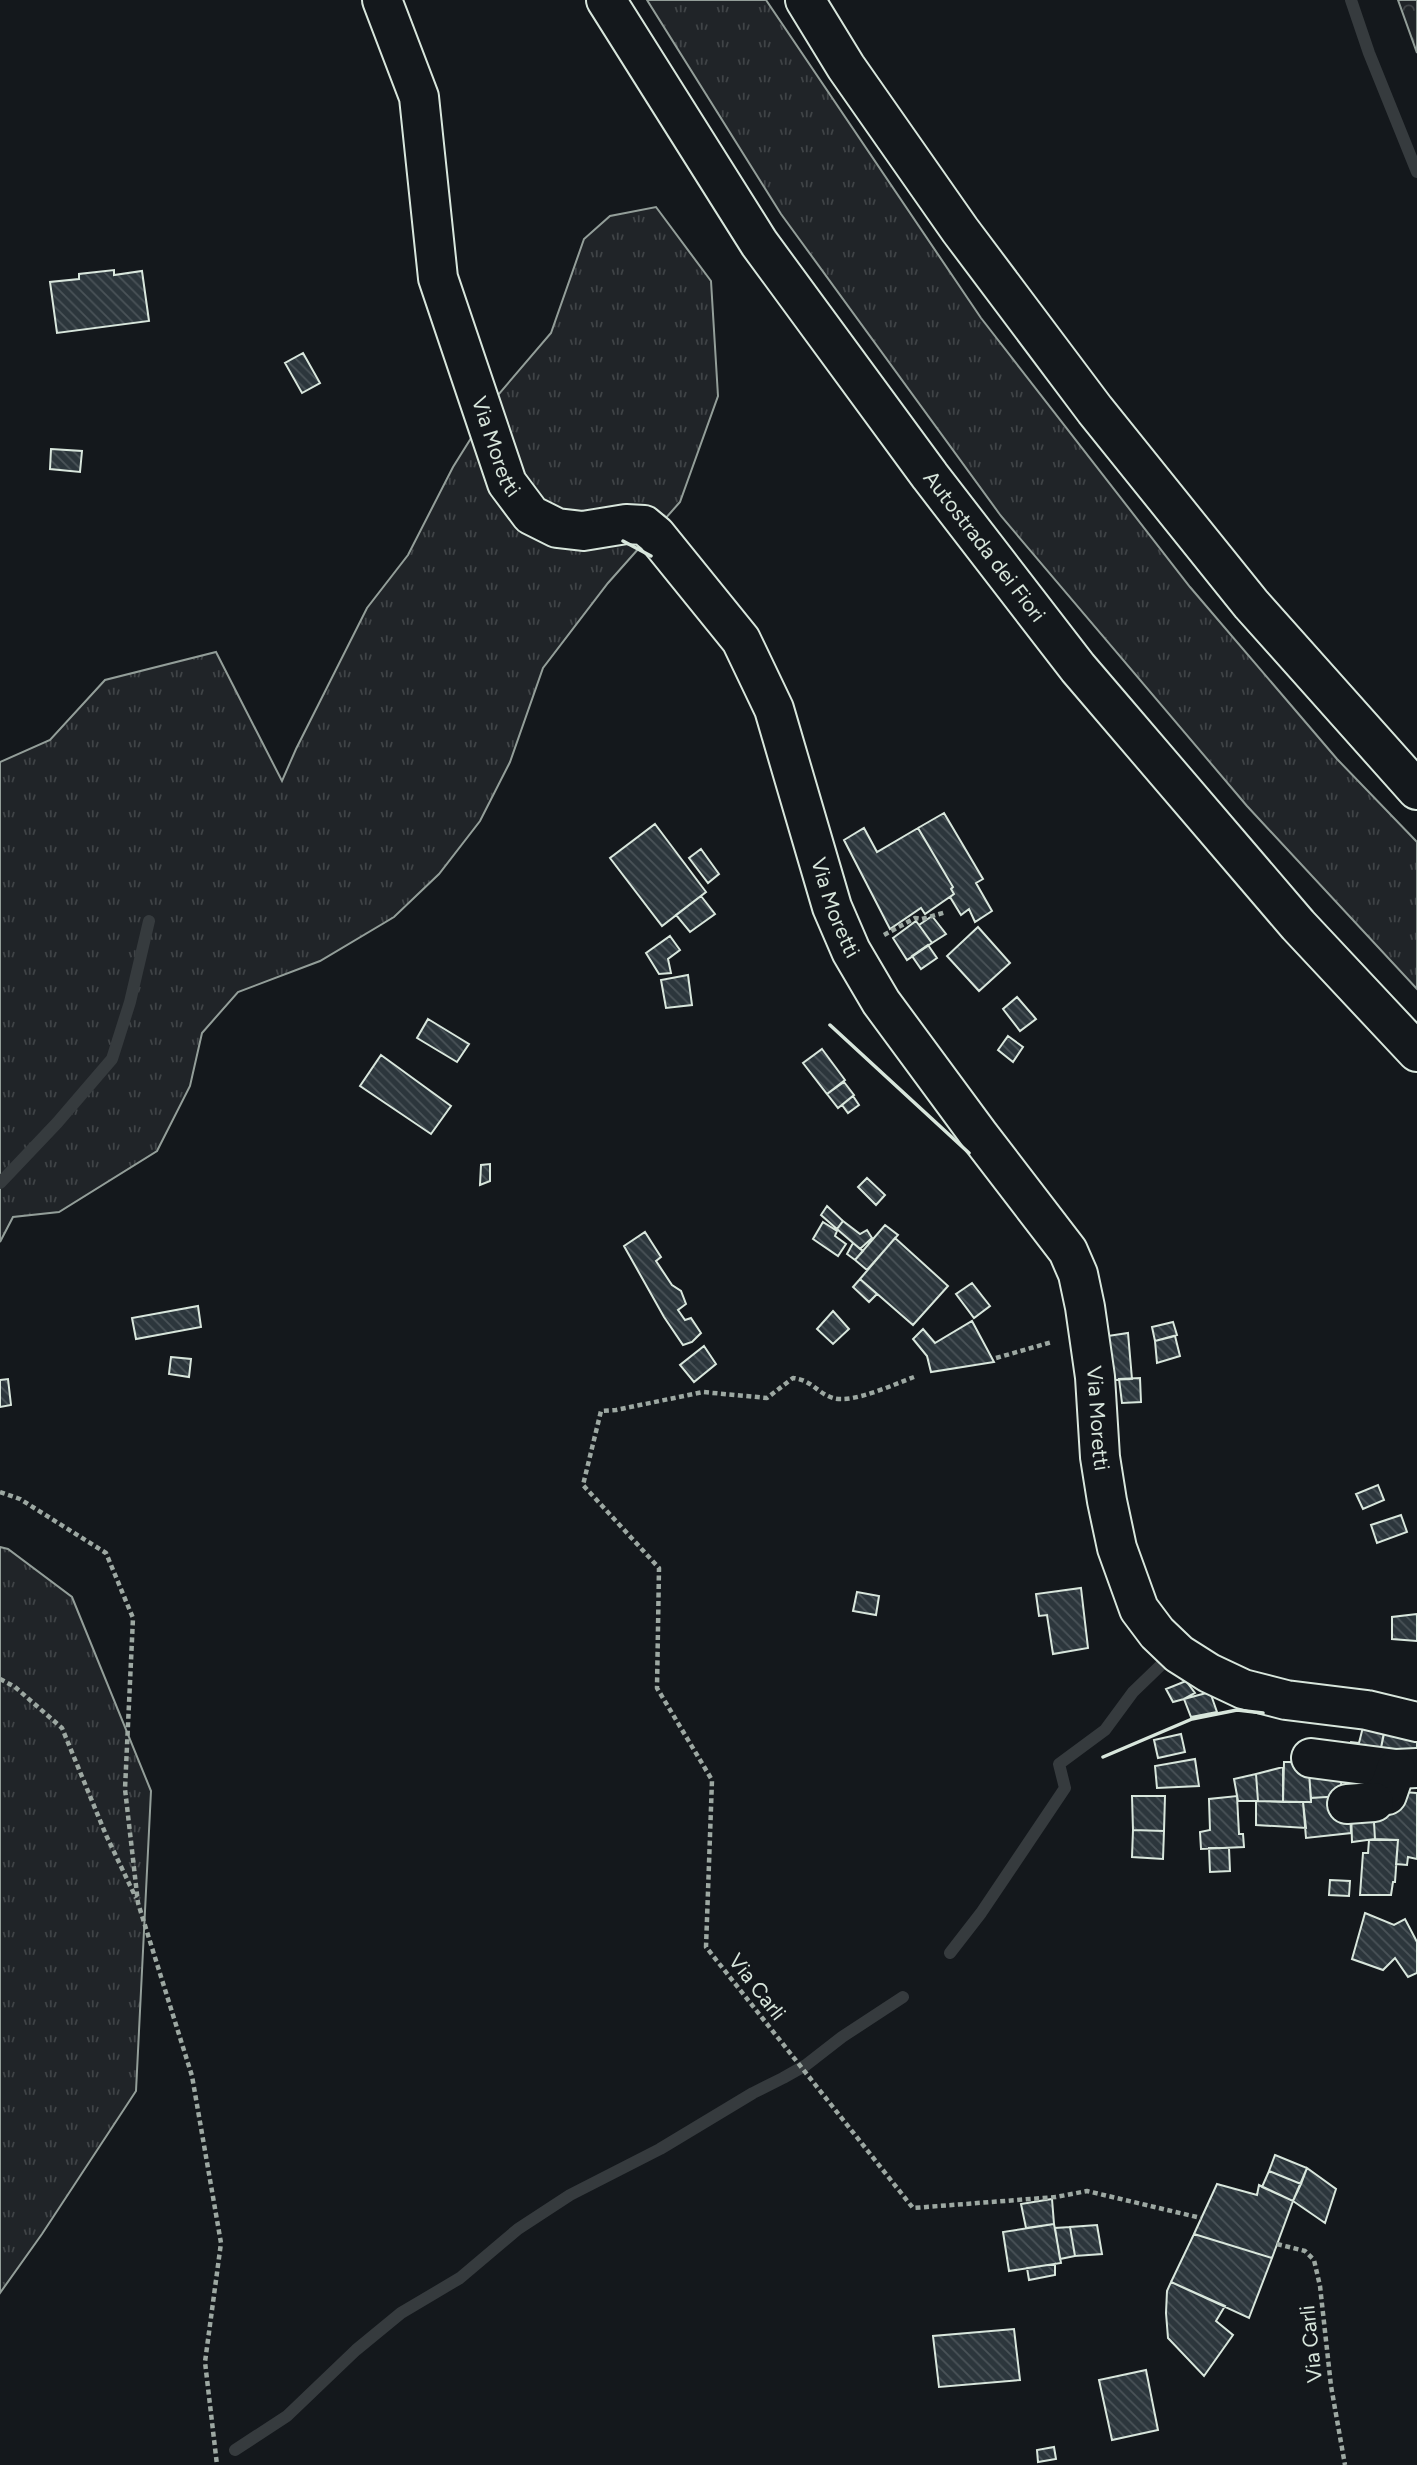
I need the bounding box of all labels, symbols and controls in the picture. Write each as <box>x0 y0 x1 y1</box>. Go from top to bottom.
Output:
street label: Via Moretti <box>467 393 526 502</box>
street label: Autostrada dei Fiori <box>919 466 1051 627</box>
street label: Via Moretti <box>806 855 865 962</box>
street label: Via Moretti <box>1082 1364 1115 1472</box>
street label: Via Carli <box>724 1948 791 2025</box>
street label: Via Carli <box>1294 2304 1327 2384</box>

